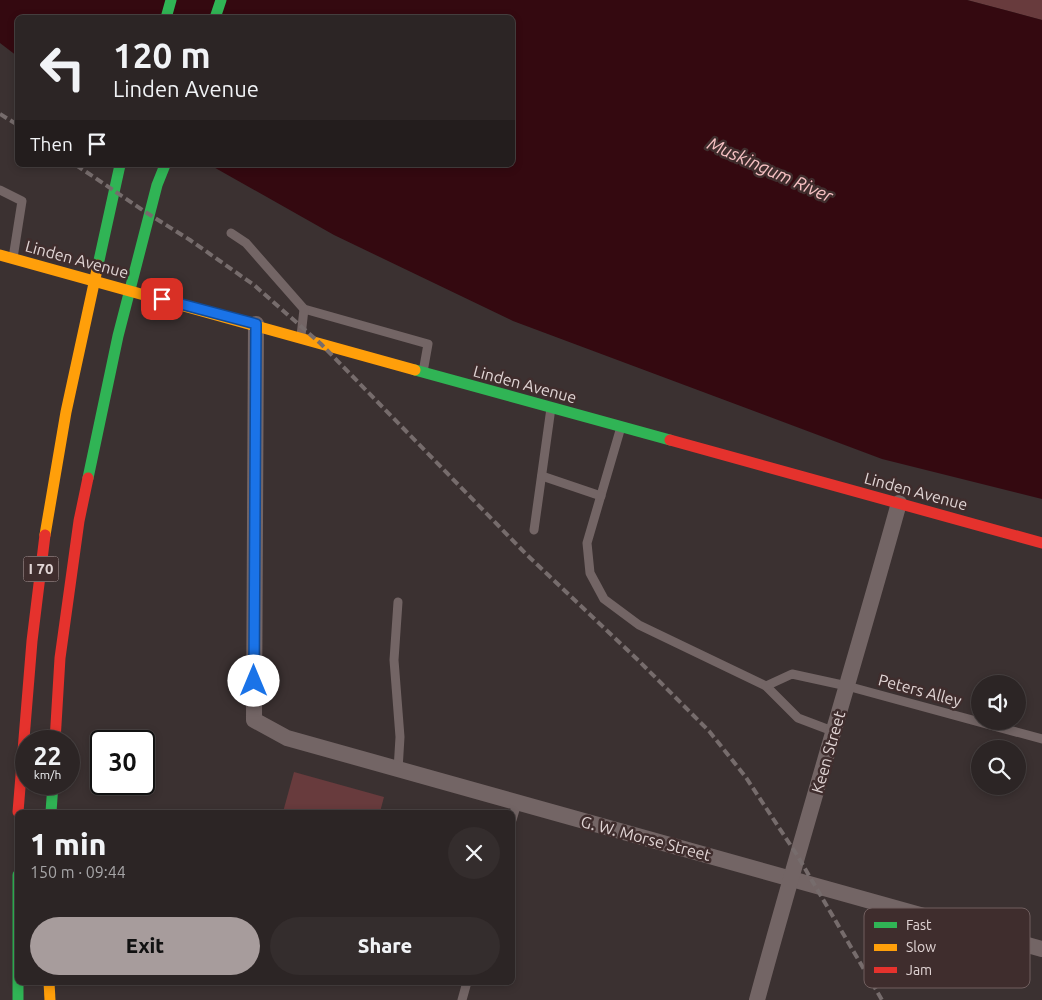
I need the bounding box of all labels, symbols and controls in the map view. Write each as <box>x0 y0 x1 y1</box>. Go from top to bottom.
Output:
icon: left <box>30 35 95 100</box>
text: 120 m <box>113 35 211 75</box>
text: Linden Avenue <box>113 76 259 101</box>
icon: arrive <box>83 130 111 158</box>
text: Then <box>30 133 73 155</box>
water label: Muskingum River <box>705 133 837 206</box>
street label: Linden Avenue <box>23 237 131 281</box>
pin <box>141 278 183 320</box>
icon: arrive <box>148 285 176 313</box>
street label: Linden Avenue <box>471 362 579 406</box>
street label: Linden Avenue <box>862 469 970 513</box>
road number: I 70 <box>23 556 58 582</box>
position arrow <box>227 654 279 706</box>
street label: Peters Alley <box>877 670 964 710</box>
map controls <box>971 675 1026 795</box>
button: sound <box>971 675 1026 730</box>
street label: Keen Street <box>808 708 849 795</box>
speed limit sign: 30 <box>90 730 155 795</box>
button: search <box>971 740 1026 795</box>
text: 22 <box>33 742 62 770</box>
text: km/h <box>34 768 61 781</box>
street label: G. W. Morse Street <box>579 812 714 864</box>
text: 1 min <box>30 827 106 861</box>
button: close <box>448 827 500 879</box>
text: 150 m · 09:44 <box>30 863 126 881</box>
legend <box>864 908 1030 988</box>
button: Exit <box>30 917 260 975</box>
button: Share <box>270 917 500 975</box>
text: Fast <box>906 917 932 933</box>
text: Slow <box>906 939 936 955</box>
text: Jam <box>906 962 932 978</box>

